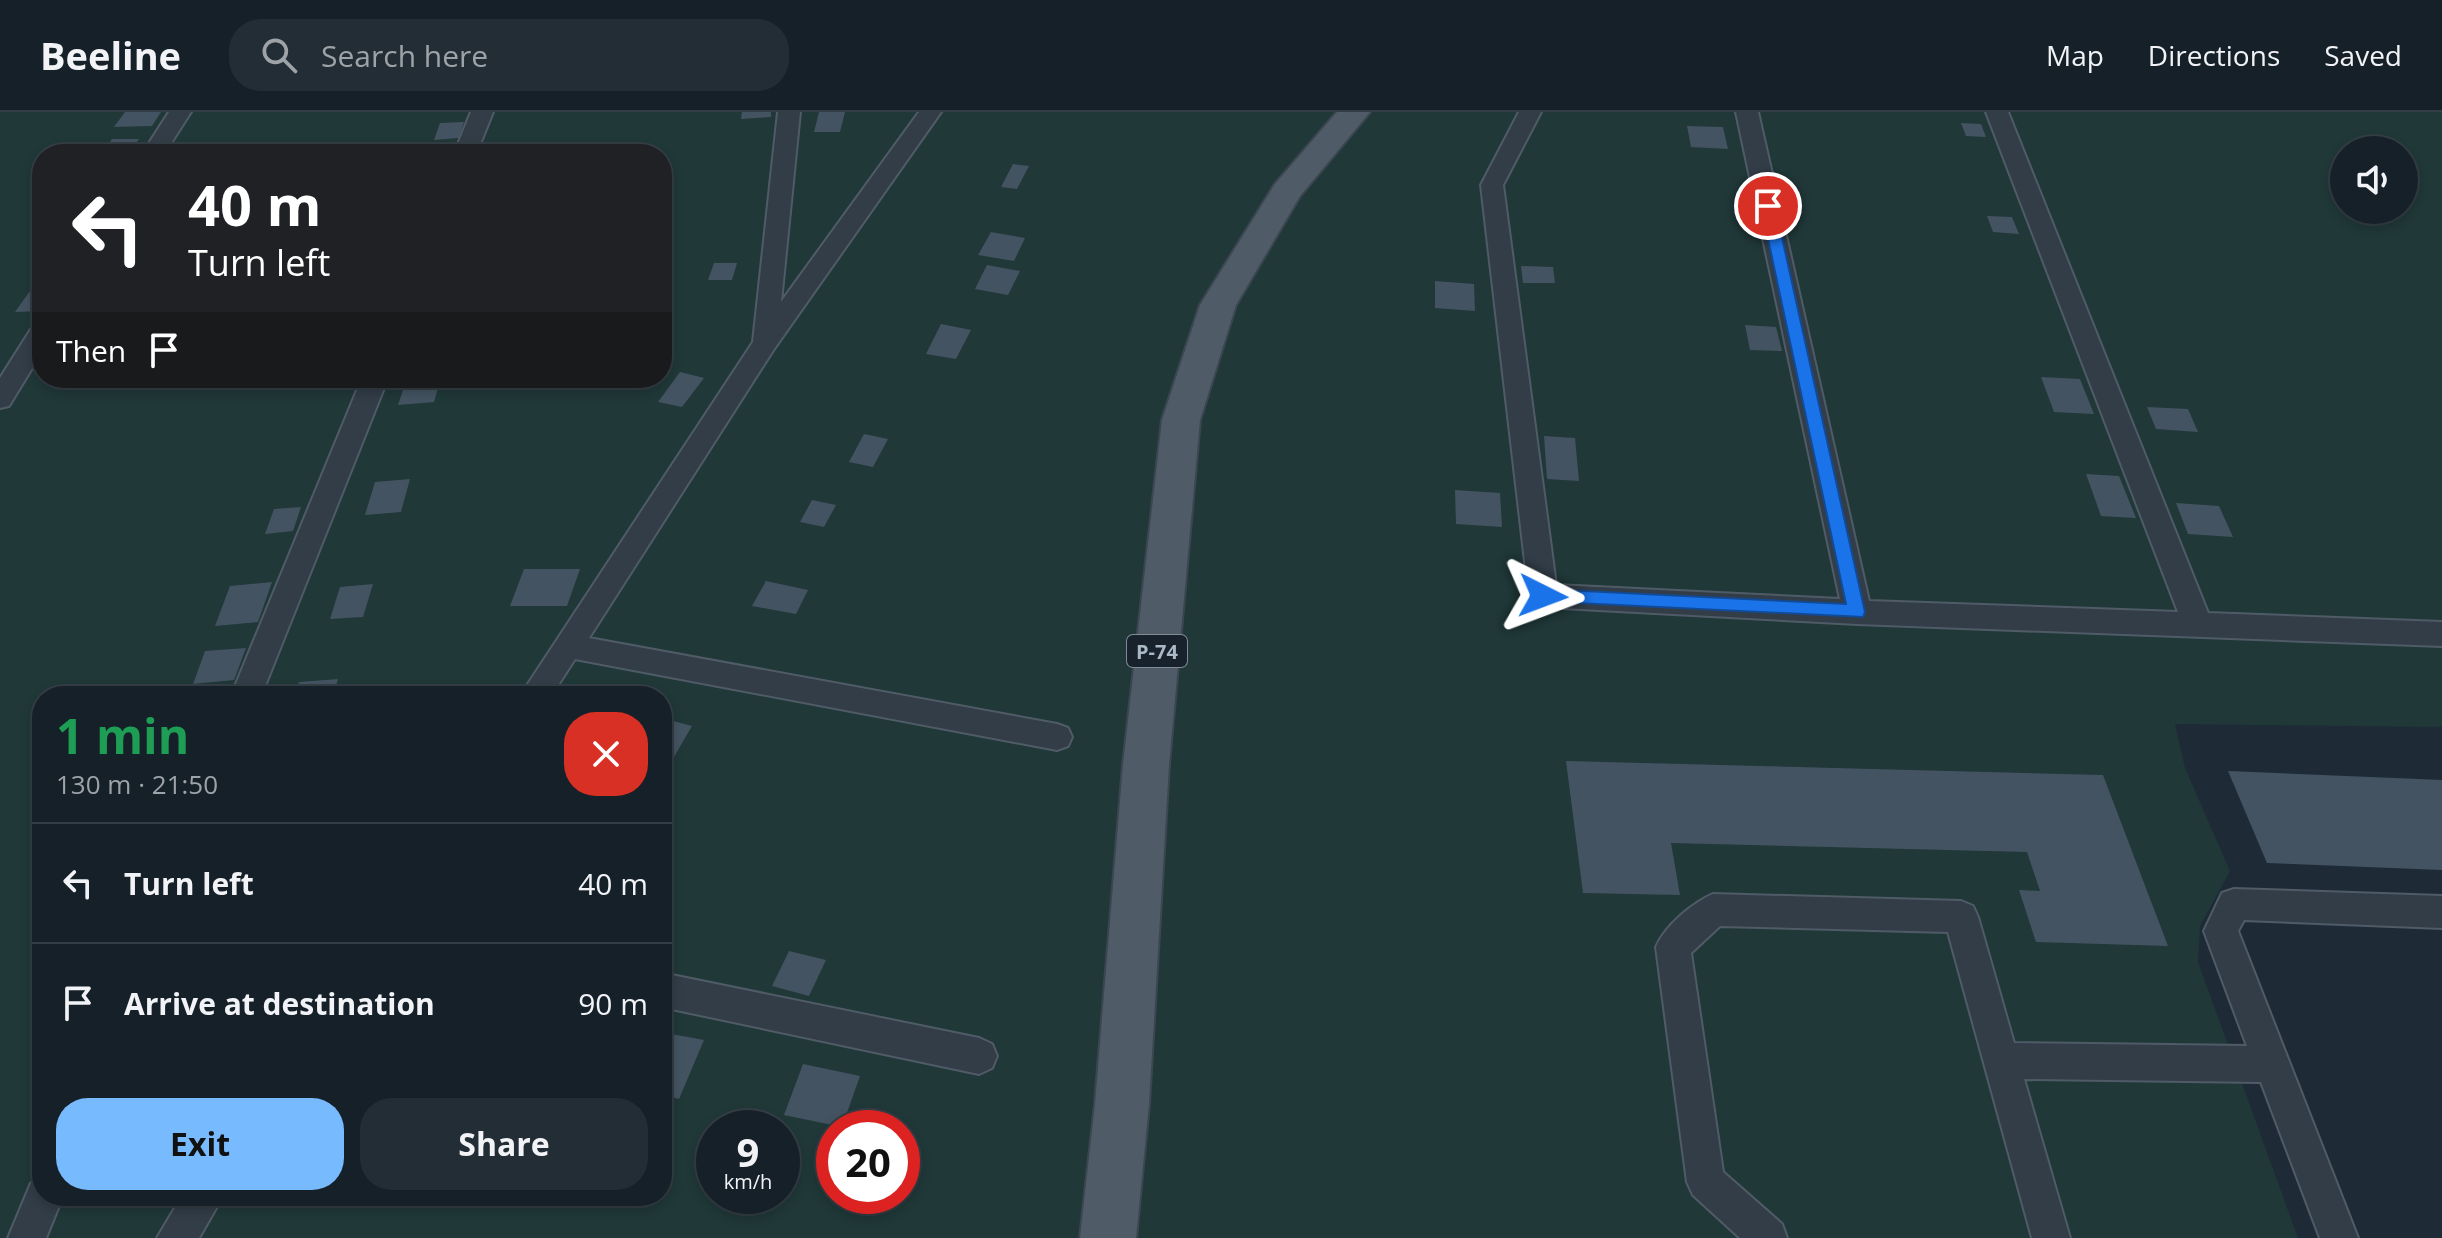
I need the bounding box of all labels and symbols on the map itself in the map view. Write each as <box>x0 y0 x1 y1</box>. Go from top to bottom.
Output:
pin <box>1734 172 1802 240</box>
position arrow <box>1501 554 1585 638</box>
road number: Р-74 <box>1127 635 1187 667</box>
speed limit sign: 20 <box>816 1110 920 1214</box>

